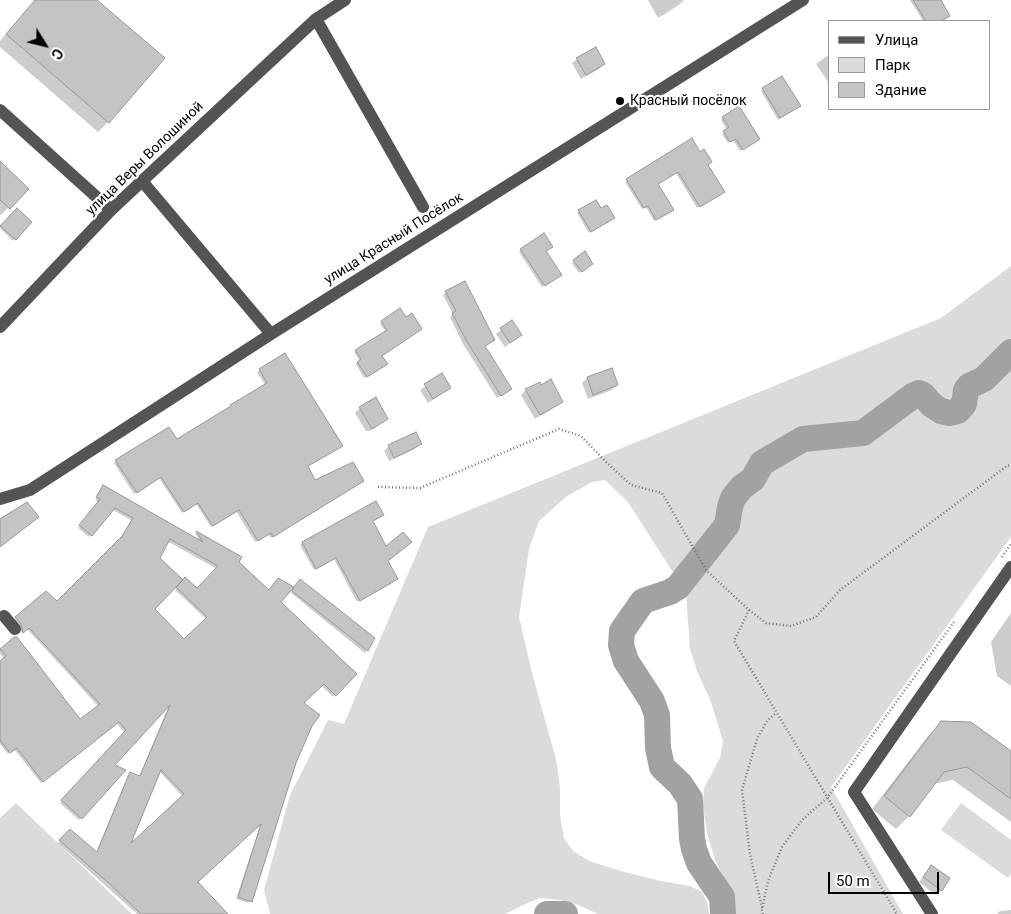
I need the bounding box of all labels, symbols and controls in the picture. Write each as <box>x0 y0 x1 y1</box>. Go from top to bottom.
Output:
north arrow <box>20 20 70 70</box>
legend <box>828 20 991 110</box>
text: Улица <box>875 31 918 49</box>
text: С <box>48 45 66 62</box>
text: Парк <box>875 56 910 74</box>
text: Здание <box>875 81 926 99</box>
place label: Красный посёлок <box>630 93 747 109</box>
marker: Красный посёлок <box>614 95 626 107</box>
street label: улица Веры Волошиной <box>83 99 207 219</box>
street label: улица Красный Посёлок <box>322 189 466 289</box>
scale bar <box>831 862 942 894</box>
text: 50 m <box>836 872 870 890</box>

